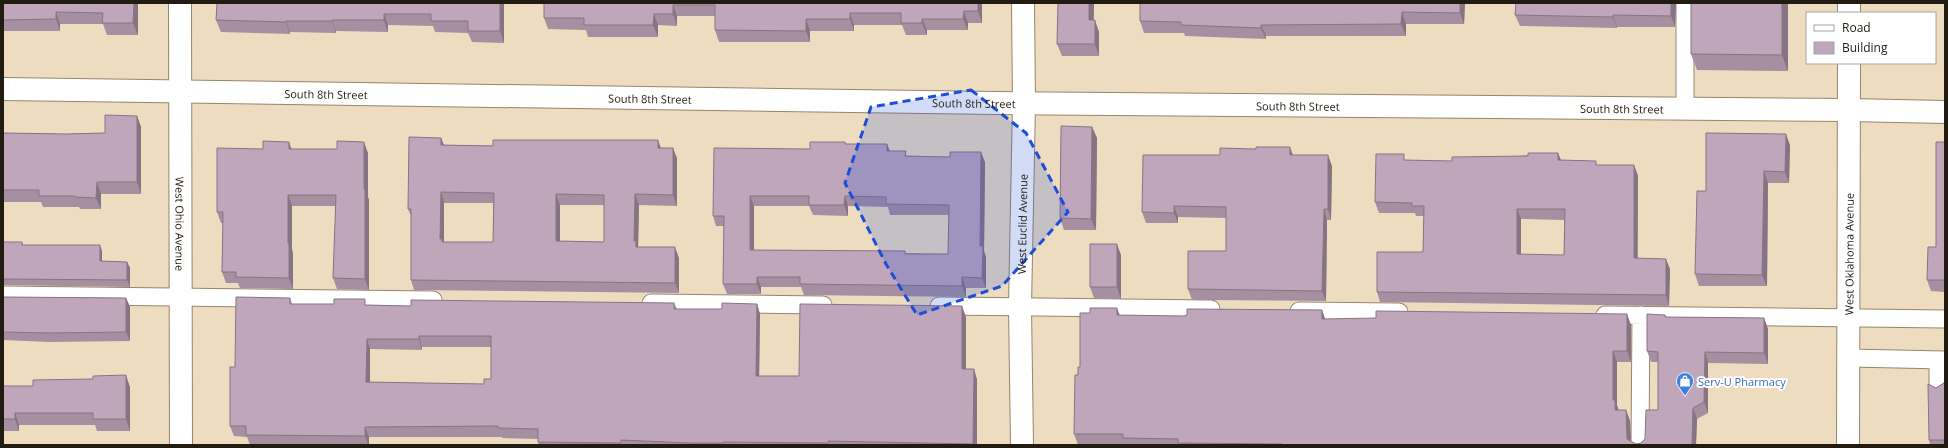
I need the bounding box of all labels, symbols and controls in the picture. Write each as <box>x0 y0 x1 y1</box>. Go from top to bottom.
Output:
legend <box>1806 12 1936 64</box>
text: Road <box>1842 19 1871 36</box>
text: Building <box>1842 39 1888 56</box>
street label: South 8th Street <box>284 85 368 102</box>
street label: South 8th Street <box>608 90 692 106</box>
street label: South 8th Street <box>932 95 1016 111</box>
street label: South 8th Street <box>1256 98 1340 113</box>
street label: South 8th Street <box>1580 100 1664 116</box>
street label: West Euclid Avenue <box>1013 174 1030 274</box>
street label: West Ohio Avenue <box>173 177 188 271</box>
street label: West Oklahoma Avenue <box>1841 193 1856 315</box>
shop icon: Serv-U Pharmacy <box>1675 371 1695 396</box>
place label: Serv-U Pharmacy <box>1698 374 1786 389</box>

